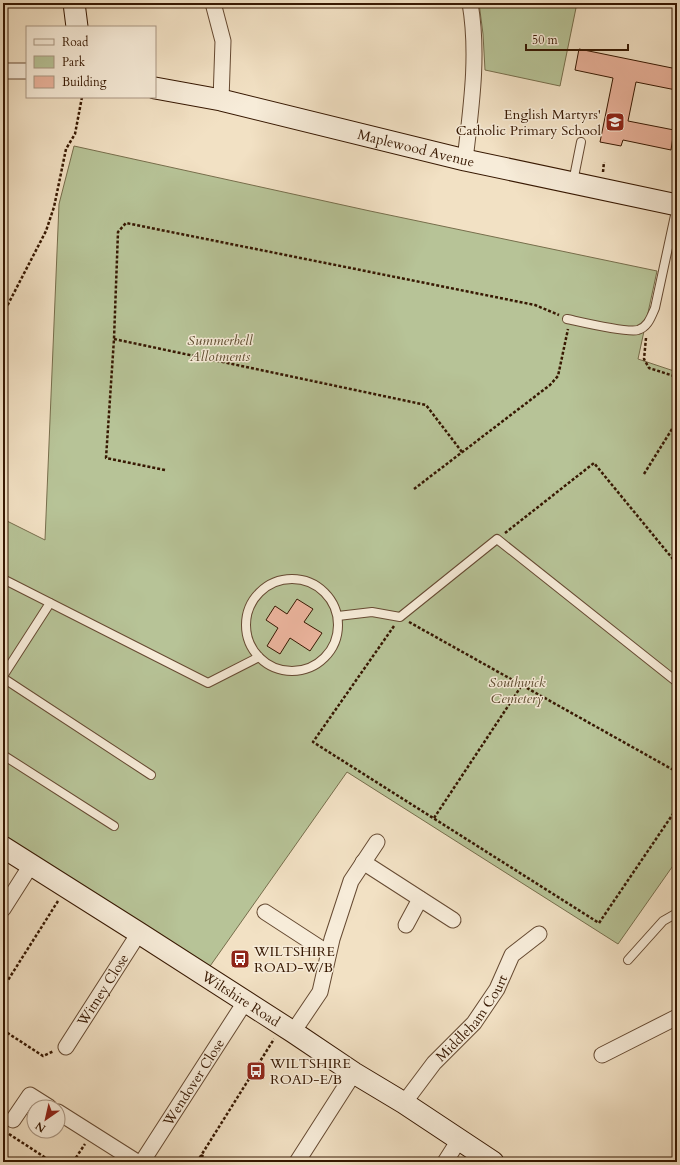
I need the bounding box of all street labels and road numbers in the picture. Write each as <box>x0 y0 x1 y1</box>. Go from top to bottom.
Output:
street label: Maplewood Avenue <box>356 124 476 171</box>
street label: Witney Close <box>72 950 133 1030</box>
street label: Wiltshire Road <box>197 966 284 1031</box>
street label: Middleham Court <box>431 971 512 1066</box>
street label: Wendover Close <box>158 1035 228 1130</box>

